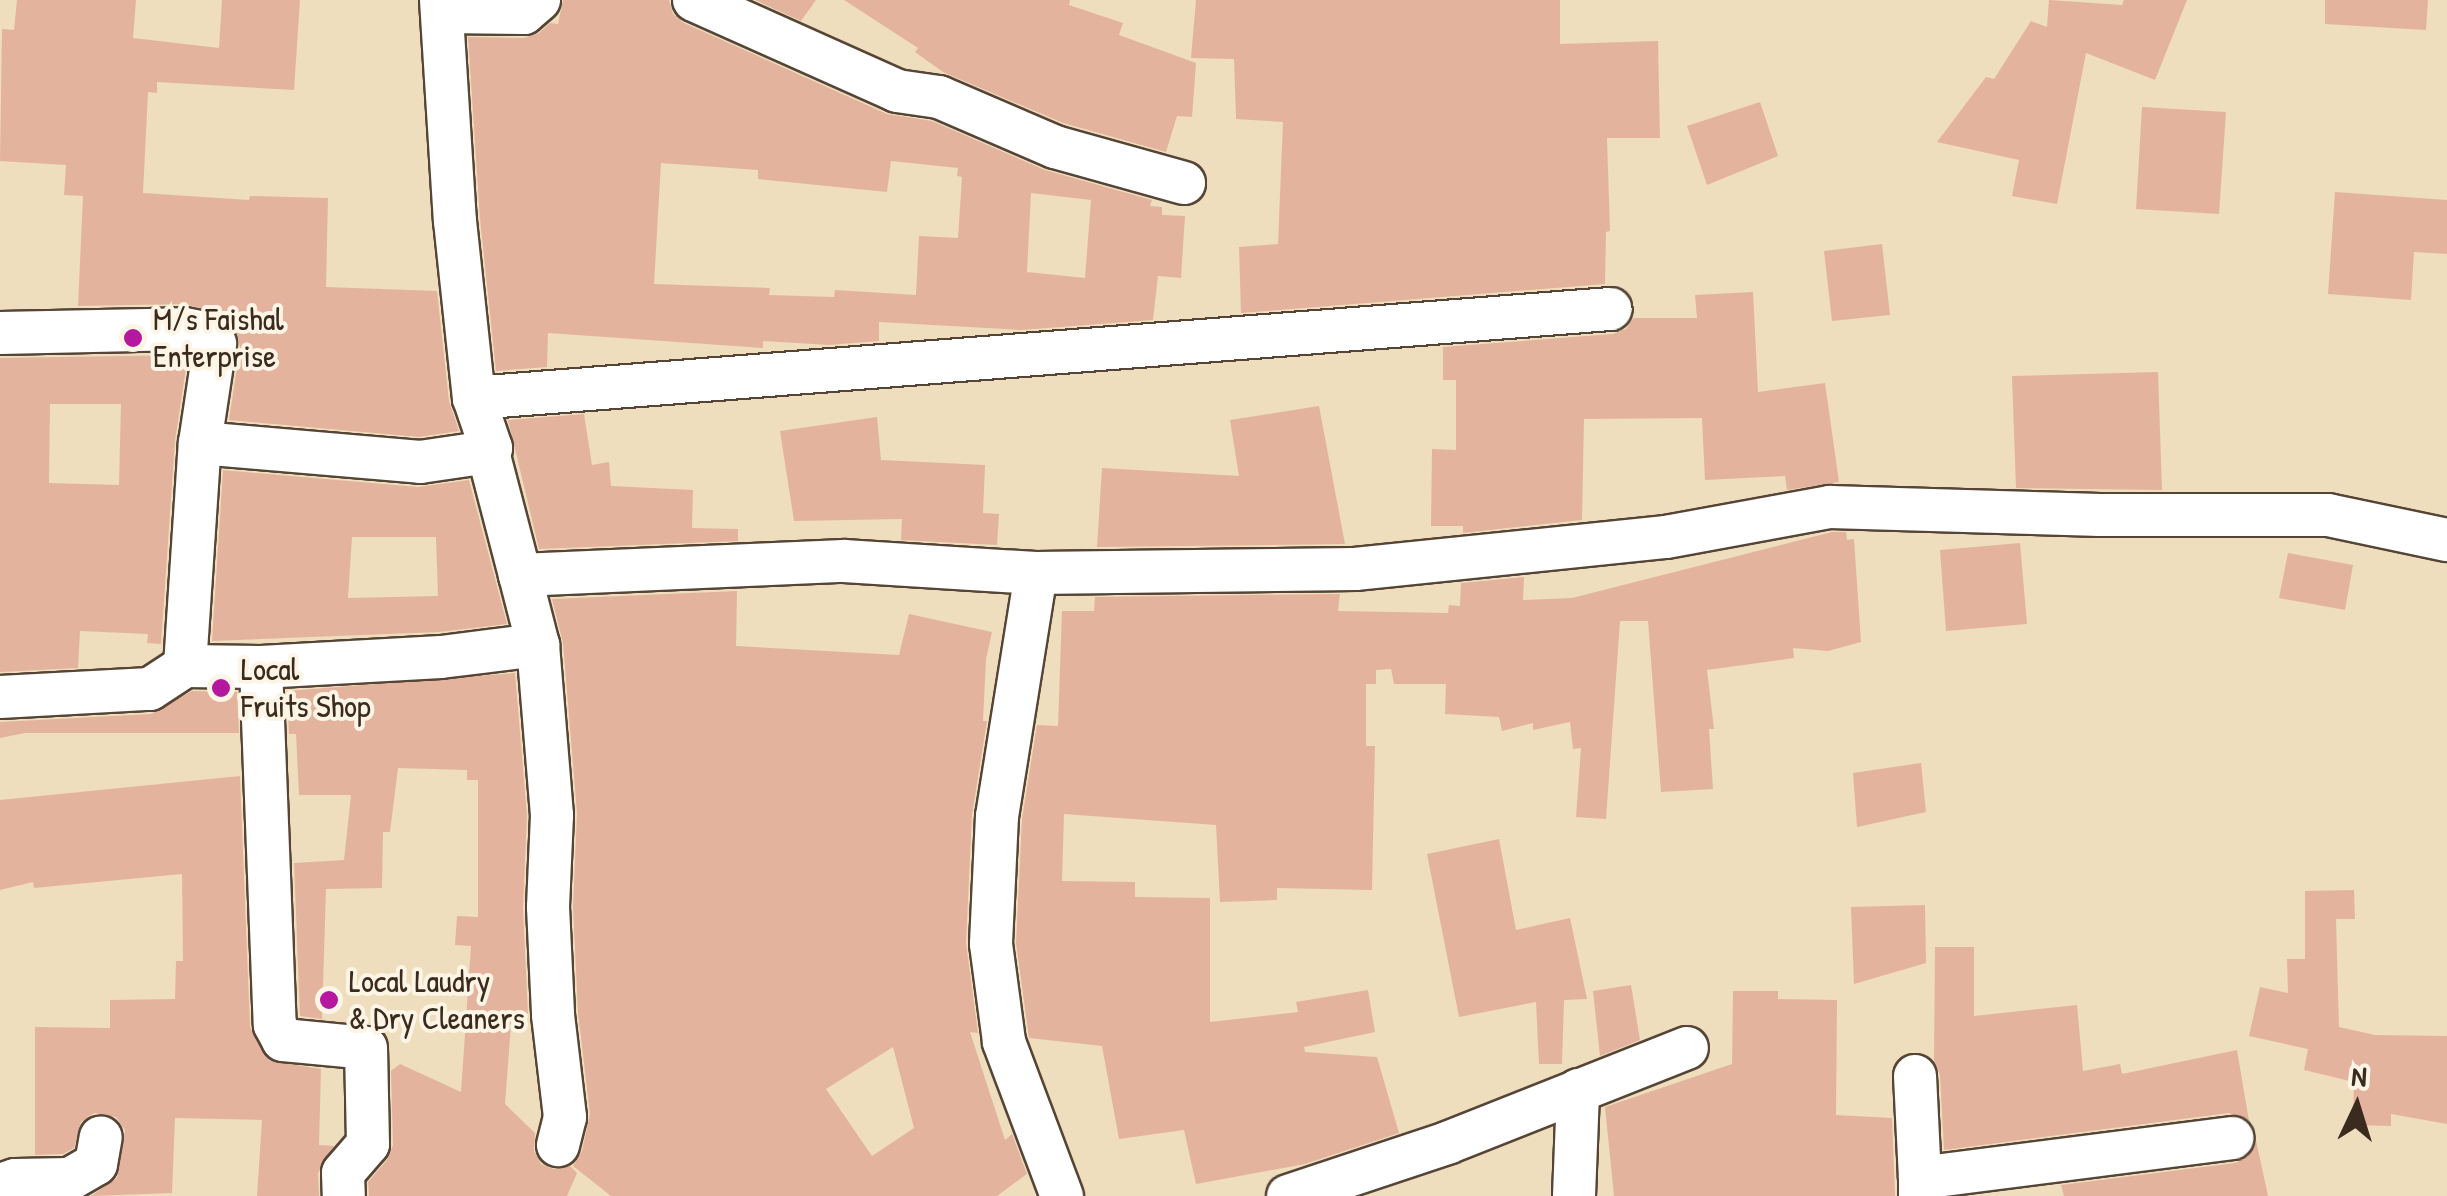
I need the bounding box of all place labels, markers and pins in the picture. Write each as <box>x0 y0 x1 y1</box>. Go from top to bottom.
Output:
place label: M/s Faishal Enterprise <box>153 301 284 376</box>
marker: M/s Faishal Enterprise <box>122 327 144 349</box>
place label: Local Fruits Shop <box>241 651 371 726</box>
marker: Local Fruits Shop <box>210 677 232 699</box>
place label: Local Laudry & Dry Cleaners <box>349 963 525 1038</box>
marker: Local Laudry & Dry Cleaners <box>318 989 340 1011</box>

